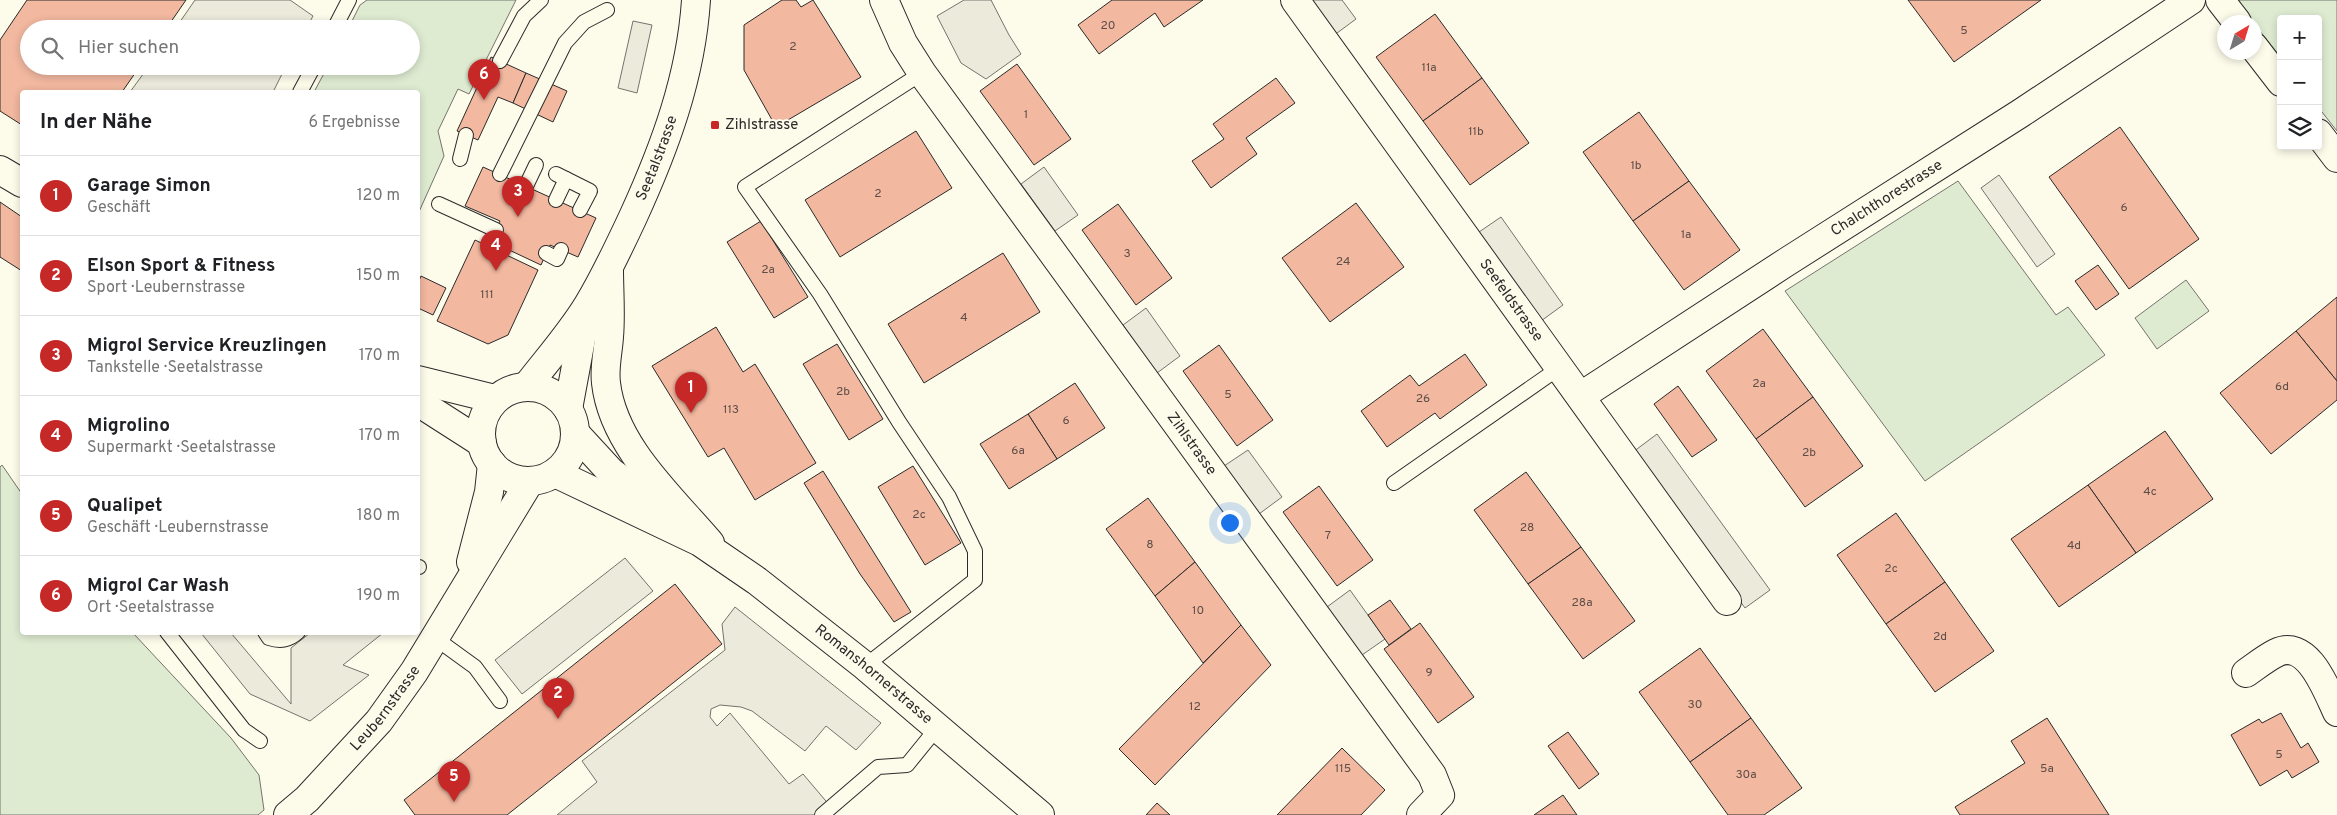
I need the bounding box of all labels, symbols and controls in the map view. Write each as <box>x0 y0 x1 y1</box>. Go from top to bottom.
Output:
north arrow <box>2217 15 2262 60</box>
map controls <box>2277 15 2322 150</box>
button: + <box>2277 15 2322 60</box>
house number: 20 <box>1100 18 1116 34</box>
search box <box>20 20 420 75</box>
house number: 5 <box>1960 23 1968 39</box>
icon: search <box>38 34 66 62</box>
text: Hier suchen <box>78 36 179 60</box>
house number: 2 <box>789 39 797 55</box>
pin: 6 <box>468 59 500 100</box>
house number: 11a <box>1422 60 1436 76</box>
button: − <box>2277 60 2322 105</box>
button: layers <box>2277 105 2322 150</box>
house number: 1 <box>1024 107 1028 123</box>
text: In der Nähe <box>40 109 152 136</box>
text: 6 Ergebnisse <box>308 113 400 133</box>
street label: Seetalstrasse <box>632 113 682 204</box>
place label: Zihlstrasse <box>725 116 798 135</box>
marker: Zihlstrasse <box>709 119 721 131</box>
house number: 11b <box>1468 124 1484 140</box>
street label: Chalchthorestrasse <box>1827 156 1946 241</box>
house number: 1b <box>1630 158 1642 174</box>
text: Garage Simon <box>87 174 211 198</box>
pin: 3 <box>502 176 534 217</box>
text: 1 <box>53 186 59 206</box>
text: 120 m <box>357 186 400 206</box>
house number: 2 <box>874 186 882 202</box>
text: Geschäft <box>87 198 151 218</box>
house number: 6 <box>2120 200 2128 216</box>
house number: 1a <box>1681 227 1691 243</box>
pin: 4 <box>480 230 512 271</box>
house number: 3 <box>1123 246 1131 262</box>
text: Elson Sport & Fitness <box>87 254 275 278</box>
house number: 24 <box>1336 254 1350 270</box>
street label: Seefeldstrasse <box>1475 255 1547 346</box>
house number: 2a <box>761 262 775 278</box>
text: 2 <box>51 266 61 286</box>
text: 150 m <box>357 266 400 286</box>
text: Sport · Leubernstrasse <box>87 278 245 298</box>
house number: 111 <box>480 287 494 303</box>
house number: 4 <box>960 310 968 326</box>
text: Migrol Service Kreuzlingen <box>87 334 327 358</box>
text: 3 <box>51 346 61 366</box>
text: 170 m <box>359 346 400 366</box>
text: Tankstelle · Seetalstrasse <box>87 358 263 378</box>
pin: 1 <box>675 372 707 413</box>
house number: 2a <box>1752 376 1766 392</box>
house number: 6d <box>2275 379 2289 395</box>
house number: 2b <box>836 384 850 400</box>
house number: 5 <box>1224 387 1232 403</box>
house number: 26 <box>1416 391 1430 407</box>
house number: 113 <box>723 402 739 418</box>
street label: Zihlstrasse <box>1162 409 1221 479</box>
house number: 6 <box>1062 413 1070 429</box>
text: Migrolino <box>87 414 170 438</box>
text: 4 <box>51 426 61 446</box>
text: 170 m <box>359 426 400 446</box>
text: Supermarkt · Seetalstrasse <box>87 438 276 458</box>
house number: 6a <box>1011 443 1025 459</box>
house number: 2b <box>1802 445 1816 461</box>
house number: 4c <box>2143 484 2157 500</box>
text: Qualipet <box>87 494 163 518</box>
text: 5 <box>51 506 61 526</box>
text: 180 m <box>357 506 400 526</box>
house number: 2c <box>912 507 926 523</box>
your location <box>1217 510 1243 536</box>
text: Geschäft · Leubernstrasse <box>87 518 269 538</box>
house number: 28 <box>1520 520 1534 536</box>
house number: 7 <box>1325 528 1331 544</box>
house number: 8 <box>1146 537 1154 553</box>
house number: 4d <box>2067 538 2081 554</box>
house number: 2c <box>1884 561 1898 577</box>
text: Migrol Car Wash <box>87 574 229 598</box>
text: 6 <box>51 586 61 606</box>
text: 190 m <box>357 586 400 606</box>
house number: 28a <box>1571 595 1593 611</box>
text: Ort · Seetalstrasse <box>87 598 214 618</box>
house number: 10 <box>1192 603 1204 619</box>
street label: Romanshornerstrasse <box>811 620 936 729</box>
house number: 2d <box>1933 629 1947 645</box>
street label: Leubernstrasse <box>346 662 425 755</box>
house number: 9 <box>1425 665 1433 681</box>
pin: 2 <box>542 678 574 719</box>
house number: 30 <box>1688 697 1702 713</box>
house number: 12 <box>1189 699 1201 715</box>
house number: 5 <box>2275 747 2283 763</box>
pin: 5 <box>438 761 470 802</box>
house number: 115 <box>1335 761 1351 777</box>
house number: 5a <box>2040 761 2054 777</box>
house number: 30a <box>1735 767 1757 783</box>

